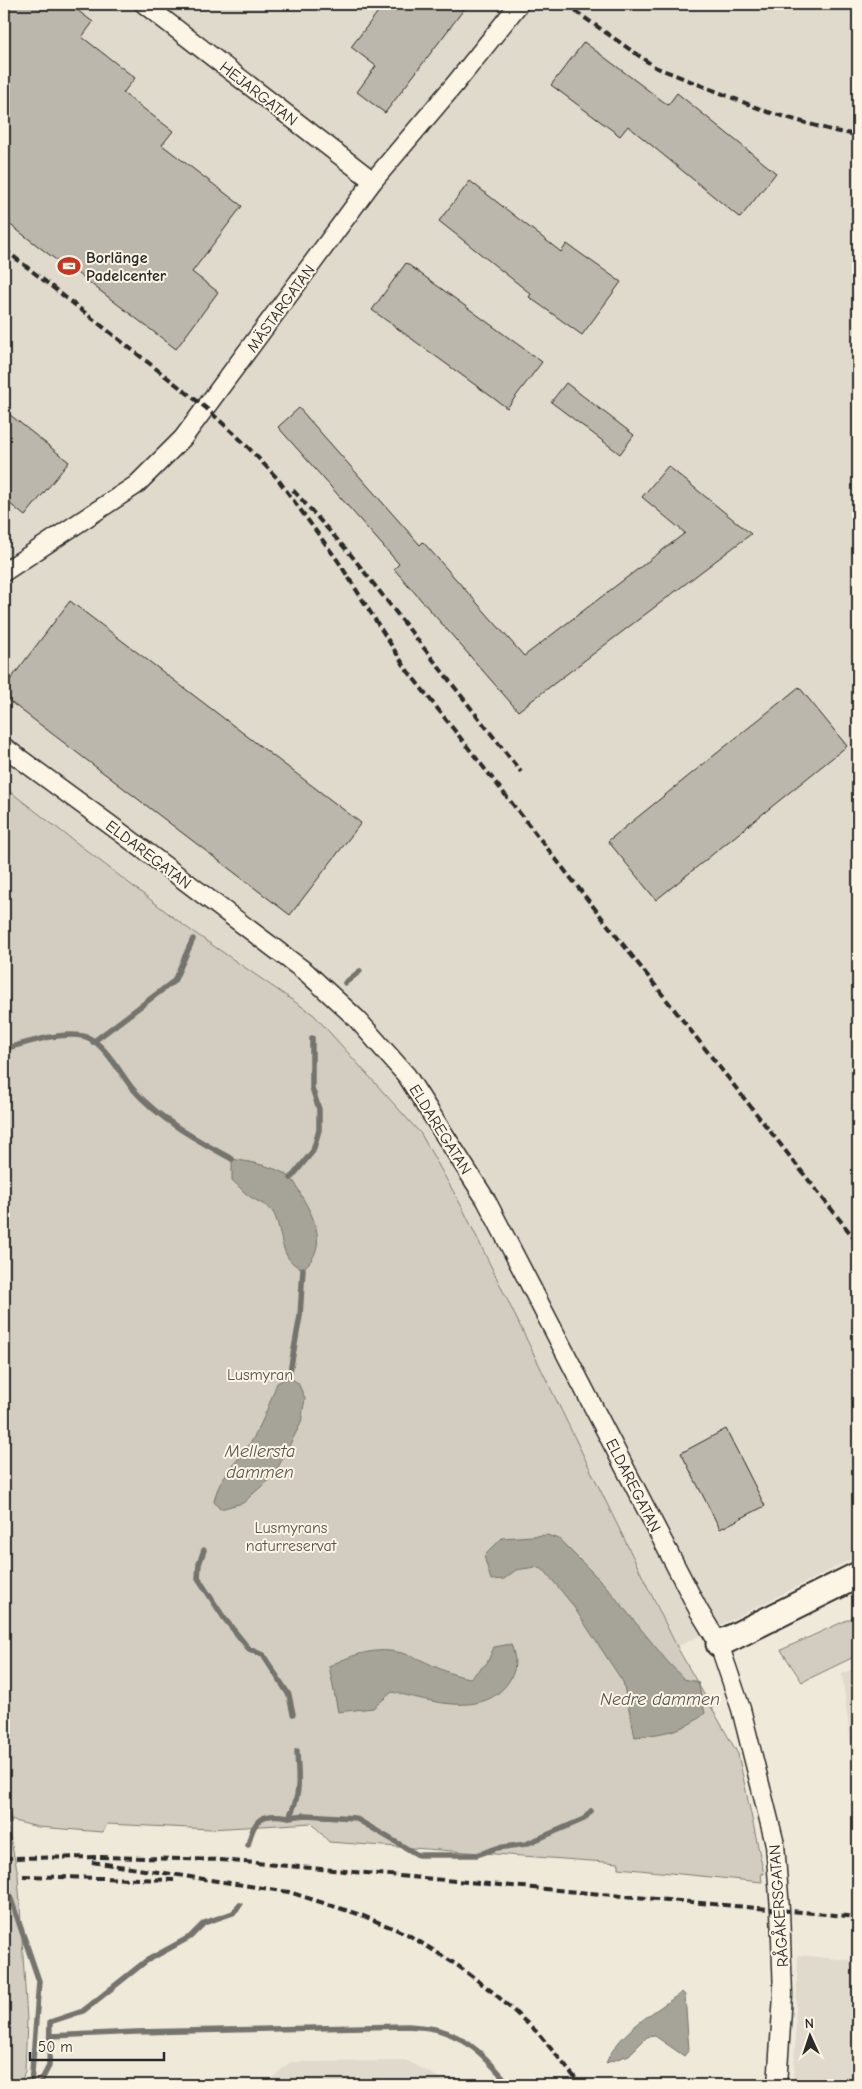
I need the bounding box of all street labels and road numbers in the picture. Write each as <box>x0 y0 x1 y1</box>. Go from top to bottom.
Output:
street label: HEJARGATAN <box>216 58 301 130</box>
street label: MÄSTARGATAN <box>243 261 319 356</box>
street label: ELDAREGATAN <box>102 817 195 893</box>
street label: ELDAREGATAN <box>405 1081 475 1178</box>
street label: ELDAREGATAN <box>602 1436 664 1535</box>
street label: RÅGÅKERSGATAN <box>765 1844 792 1968</box>

